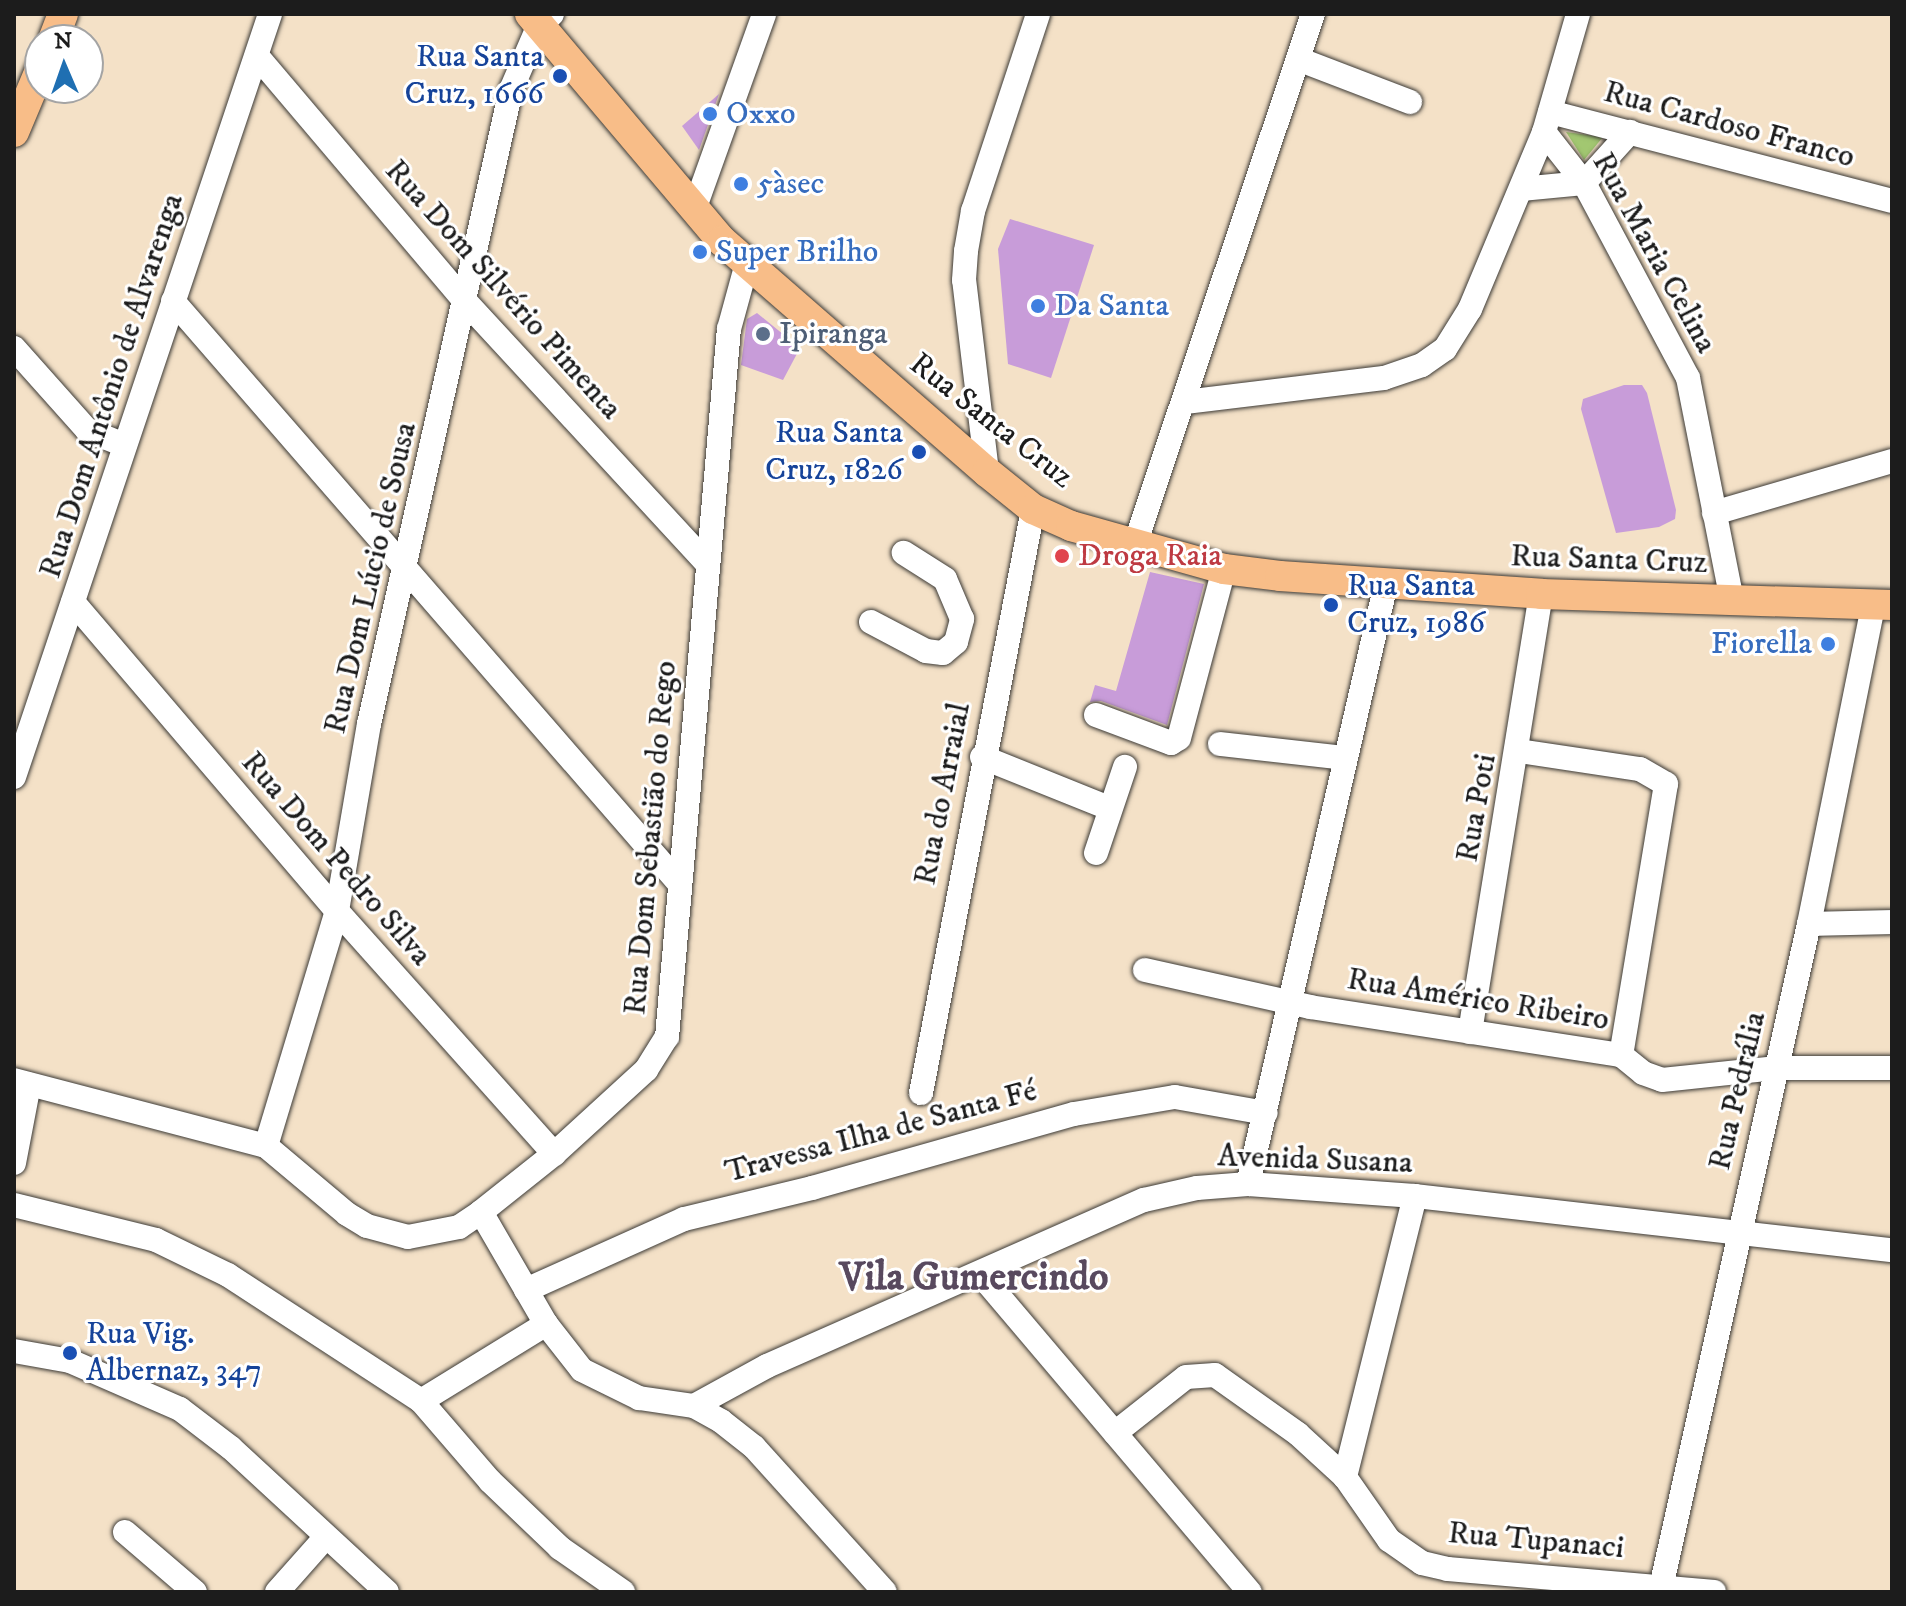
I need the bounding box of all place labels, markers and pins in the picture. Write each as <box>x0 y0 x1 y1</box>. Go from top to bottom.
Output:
place label: Rua Santa Cruz, 1666 <box>405 39 544 114</box>
marker: Rua Santa Cruz, 1666 <box>551 67 569 85</box>
place label: Oxxo <box>726 95 796 133</box>
marker: Oxxo <box>701 105 719 123</box>
place label: 5àsec <box>757 165 824 203</box>
marker: 5àsec <box>732 175 750 193</box>
place label: Super Brilho <box>716 233 878 271</box>
marker: Super Brilho <box>691 243 709 261</box>
place label: Da Santa <box>1054 287 1169 325</box>
marker: Da Santa <box>1029 297 1047 315</box>
place label: Ipiranga <box>779 315 888 353</box>
marker: Ipiranga <box>754 325 772 343</box>
place label: Rua Santa Cruz, 1826 <box>765 415 903 490</box>
marker: Rua Santa Cruz, 1826 <box>910 443 928 461</box>
place label: Droga Raia <box>1078 537 1222 575</box>
marker: Droga Raia <box>1053 547 1071 565</box>
place label: Rua Santa Cruz, 1986 <box>1347 568 1485 643</box>
marker: Rua Santa Cruz, 1986 <box>1322 596 1340 614</box>
place label: Fiorella <box>1711 625 1812 663</box>
marker: Fiorella <box>1819 635 1837 653</box>
place label: Rua Vig. Albernaz, 347 <box>86 1316 262 1391</box>
marker: Rua Vig. Albernaz, 347 <box>61 1344 79 1362</box>

